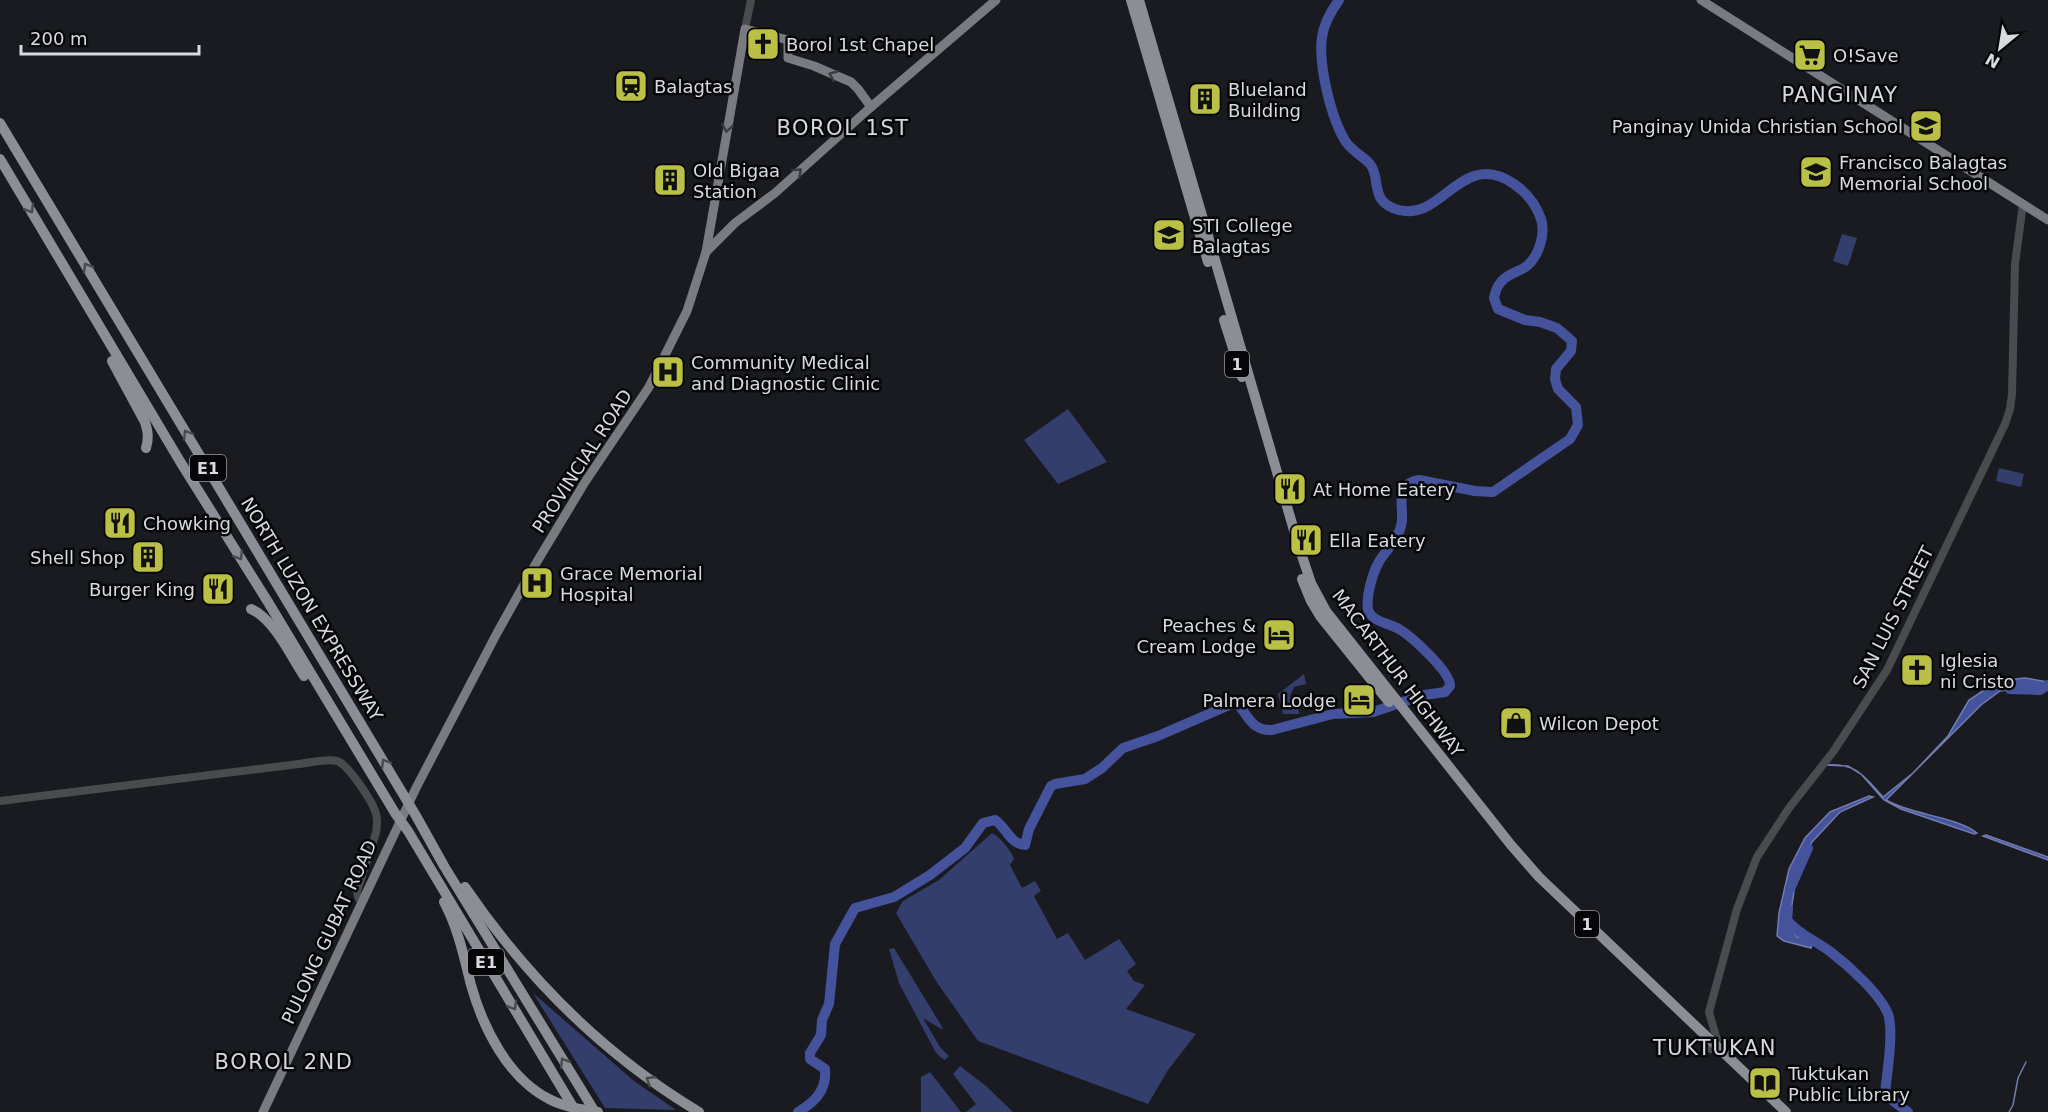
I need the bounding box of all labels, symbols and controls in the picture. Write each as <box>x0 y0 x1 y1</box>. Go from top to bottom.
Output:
scale bar <box>21 18 200 56</box>
north arrow <box>1970 18 2030 78</box>
church icon: Borol 1st Chapel <box>745 26 781 62</box>
text: 200 m <box>30 28 88 49</box>
place label: Borol 1st Chapel <box>786 34 934 55</box>
supermarket icon: O!Save <box>1792 37 1828 73</box>
place label: O!Save <box>1833 45 1899 66</box>
text: N <box>1982 49 2003 72</box>
station icon: Balagtas <box>613 68 649 104</box>
one-way arrow <box>828 70 839 82</box>
place label: Balagtas <box>654 76 732 97</box>
place label: Blueland Building <box>1228 79 1307 121</box>
building icon: Blueland Building <box>1187 81 1223 117</box>
district label: PANGINAY <box>1781 83 1899 107</box>
school or university icon: Panginay Unida Christian School <box>1908 108 1944 144</box>
district label: BOROL 1ST <box>776 116 910 140</box>
place label: Panginay Unida Christian School <box>1612 116 1903 137</box>
one-way arrow <box>721 123 734 133</box>
place label: Francisco Balagtas Memorial School <box>1839 152 2007 194</box>
school or university icon: Francisco Balagtas Memorial School <box>1798 154 1834 190</box>
place label: Old Bigaa Station <box>693 160 780 202</box>
building icon: Old Bigaa Station <box>652 162 688 198</box>
one-way arrow <box>791 168 802 179</box>
one-way arrow <box>22 203 34 213</box>
place label: STI College Balagtas <box>1192 215 1293 257</box>
school or university icon: STI College Balagtas <box>1151 217 1187 253</box>
one-way arrow <box>82 263 94 273</box>
road number: 1 <box>1225 351 1249 377</box>
place label: Community Medical and Diagnostic Clinic <box>691 352 880 394</box>
hospital icon: Community Medical and Diagnostic Clinic <box>650 354 686 390</box>
street label: PROVINCIAL ROAD <box>528 385 636 537</box>
one-way arrow <box>183 430 195 440</box>
road number: E1 <box>190 455 226 481</box>
restaurant icon: At Home Eatery <box>1272 471 1308 507</box>
place label: At Home Eatery <box>1313 479 1456 500</box>
street label: NORTH LUZON EXPRESSWAY <box>237 494 388 725</box>
restaurant icon: Chowking <box>102 505 138 541</box>
place label: Chowking <box>143 513 231 534</box>
restaurant icon: Ella Eatery <box>1288 522 1324 558</box>
place label: Ella Eatery <box>1329 530 1426 551</box>
building icon: Shell Shop <box>130 539 166 575</box>
street label: SAN LUIS STREET <box>1848 542 1938 692</box>
place label: Shell Shop <box>30 547 125 568</box>
one-way arrow <box>231 550 243 560</box>
place label: Grace Memorial Hospital <box>560 563 703 605</box>
hospital icon: Grace Memorial Hospital <box>519 565 555 601</box>
restaurant icon: Burger King <box>200 571 236 607</box>
place label: Burger King <box>89 579 195 600</box>
street label: MACARTHUR HIGHWAY <box>1328 585 1469 762</box>
place label: Peaches & Cream Lodge <box>1136 615 1256 657</box>
hotel icon: Peaches & Cream Lodge <box>1261 617 1297 653</box>
place label: Iglesia ni Cristo <box>1940 650 2015 692</box>
church icon: Iglesia ni Cristo <box>1899 652 1935 688</box>
hotel icon: Palmera Lodge <box>1341 682 1377 718</box>
place label: Palmera Lodge <box>1203 690 1336 711</box>
shop icon: Wilcon Depot <box>1498 705 1534 741</box>
place label: Wilcon Depot <box>1539 713 1659 734</box>
one-way arrow <box>381 759 392 769</box>
street label: PULONG GUBAT ROAD <box>277 837 381 1027</box>
road number: 1 <box>1575 911 1599 937</box>
road number: E1 <box>468 949 504 975</box>
one-way arrow <box>505 1000 517 1010</box>
district label: TUKTUKAN <box>1652 1036 1777 1060</box>
district label: BOROL 2ND <box>215 1050 353 1074</box>
one-way arrow <box>560 1058 572 1068</box>
place label: Tuktukan Public Library <box>1787 1063 1910 1105</box>
library icon: Tuktukan Public Library <box>1747 1065 1783 1101</box>
one-way arrow <box>645 1076 656 1087</box>

